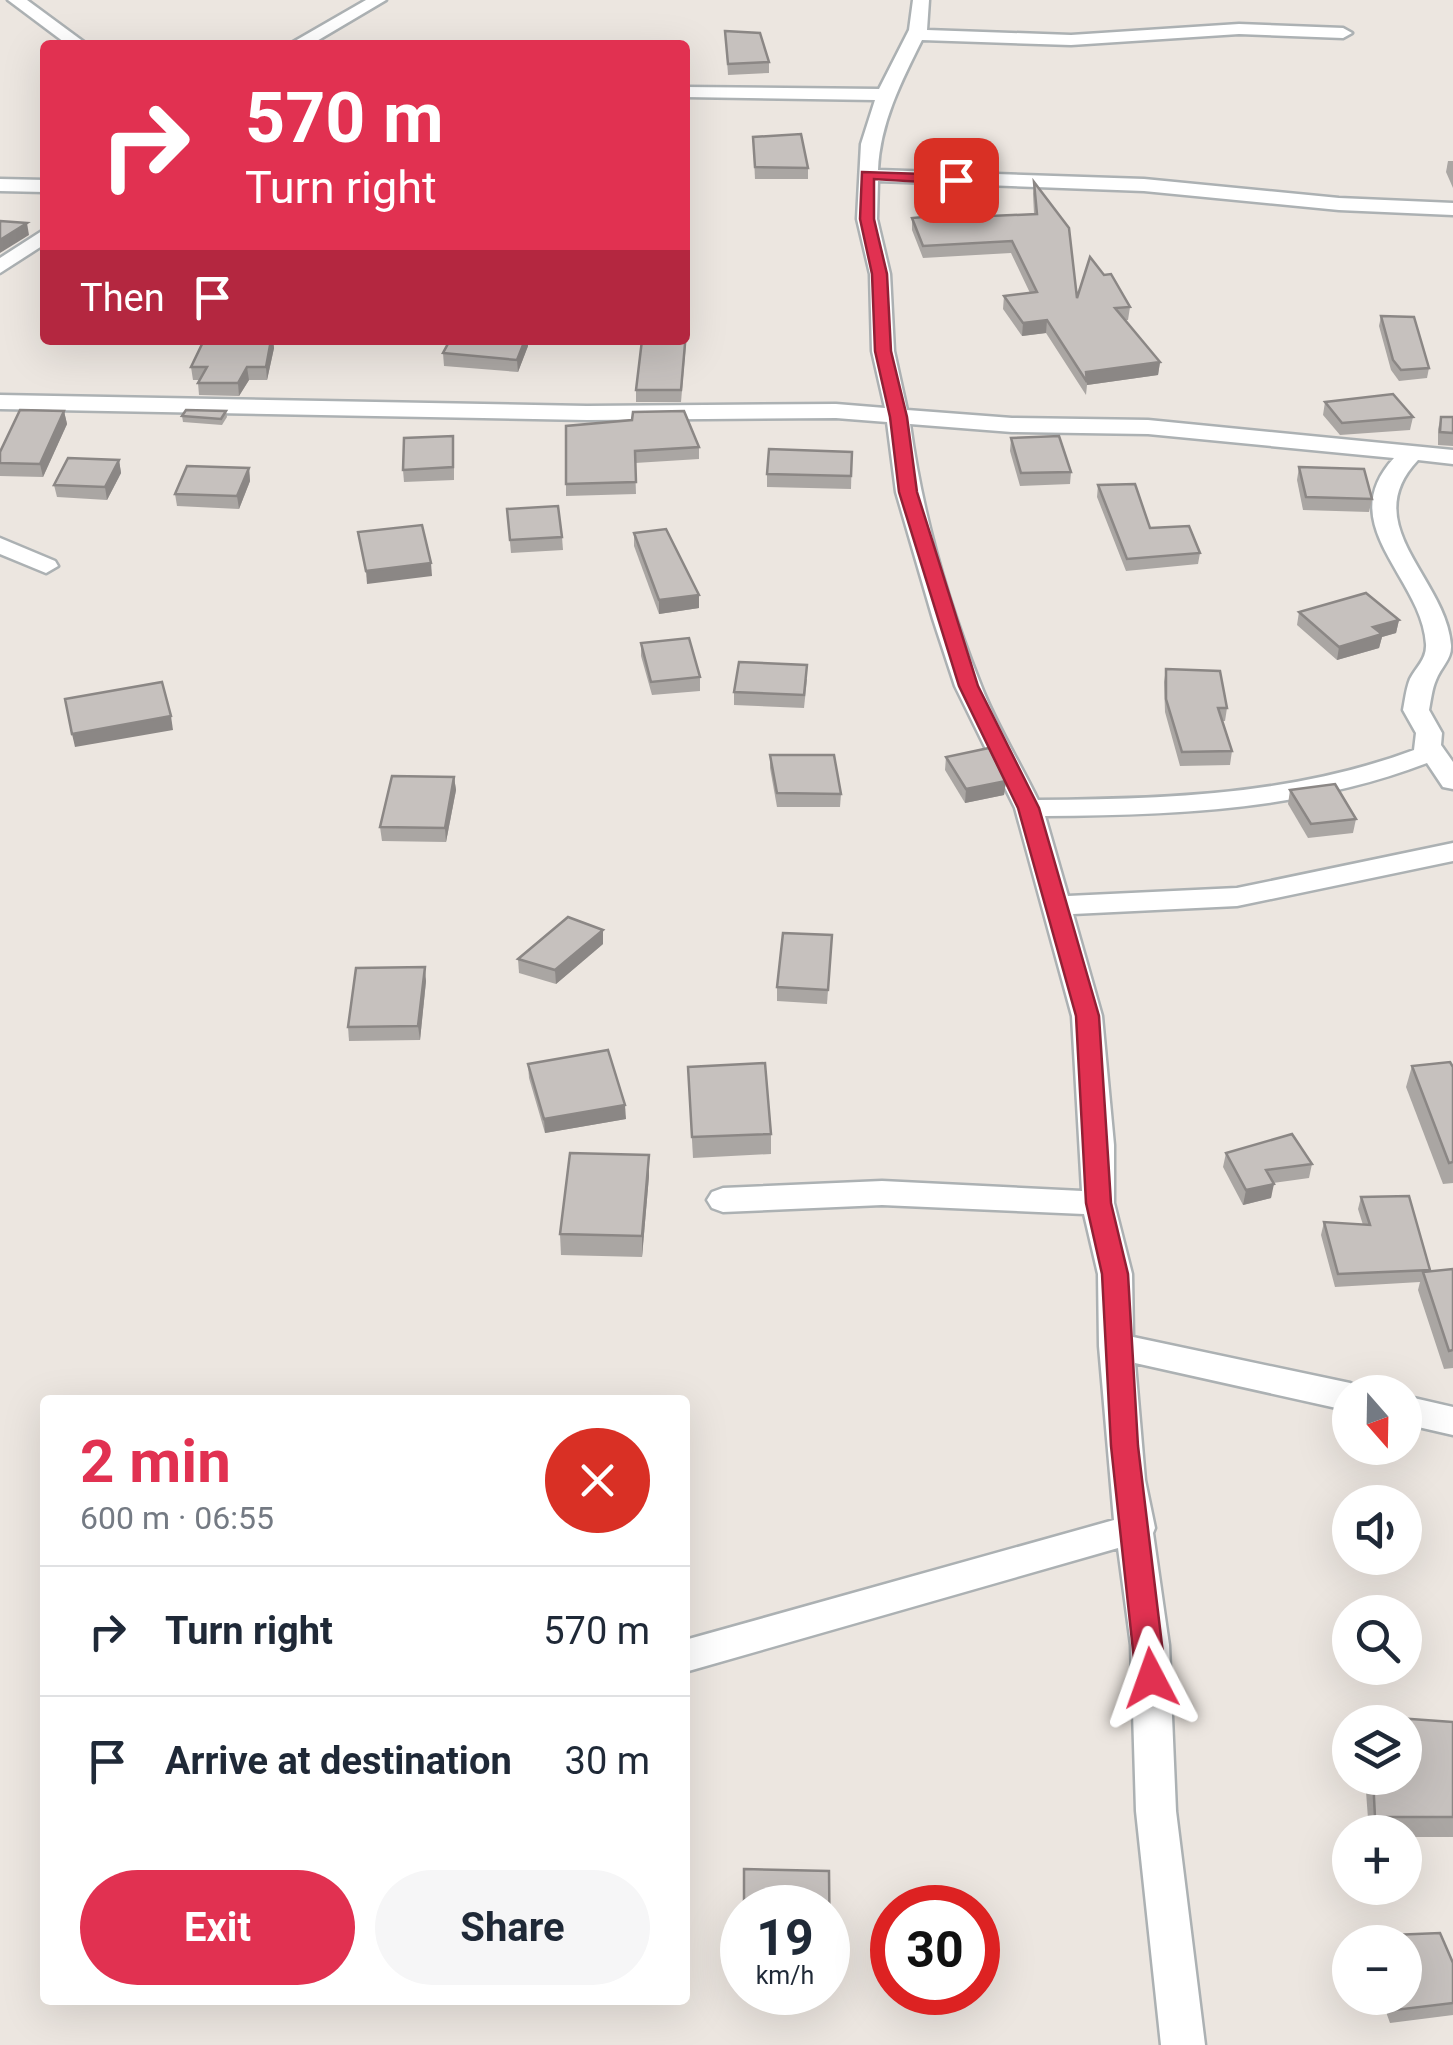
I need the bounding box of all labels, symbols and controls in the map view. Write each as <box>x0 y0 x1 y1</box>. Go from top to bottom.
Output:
text: 570 m <box>245 77 444 159</box>
icon: right <box>80 80 210 210</box>
pin <box>914 138 999 223</box>
icon: arrive <box>929 153 984 208</box>
text: Turn right <box>245 161 437 214</box>
icon: arrive <box>185 270 240 325</box>
text: Then <box>80 276 165 320</box>
north arrow <box>1332 1375 1422 1465</box>
map controls <box>1332 1375 1422 2015</box>
text: 2 min <box>80 1426 231 1497</box>
button: close <box>545 1428 650 1533</box>
button: sound <box>1332 1485 1422 1575</box>
text: 600 m · 06:55 <box>80 1499 274 1537</box>
button: search <box>1332 1595 1422 1685</box>
icon: right <box>80 1604 135 1659</box>
text: Turn right <box>165 1609 333 1653</box>
text: 570 m <box>543 1609 650 1653</box>
position arrow <box>1099 1626 1203 1730</box>
button: layers <box>1332 1705 1422 1795</box>
icon: arrive <box>80 1734 135 1789</box>
text: Arrive at destination <box>165 1739 512 1783</box>
text: 30 m <box>565 1739 650 1783</box>
button: + <box>1332 1815 1422 1905</box>
button: Exit <box>80 1870 355 1985</box>
button: Share <box>375 1870 650 1985</box>
speed limit sign: 30 <box>870 1885 1000 2015</box>
text: 19 <box>756 1909 814 1967</box>
button: − <box>1332 1925 1422 2015</box>
text: km/h <box>756 1961 814 1990</box>

